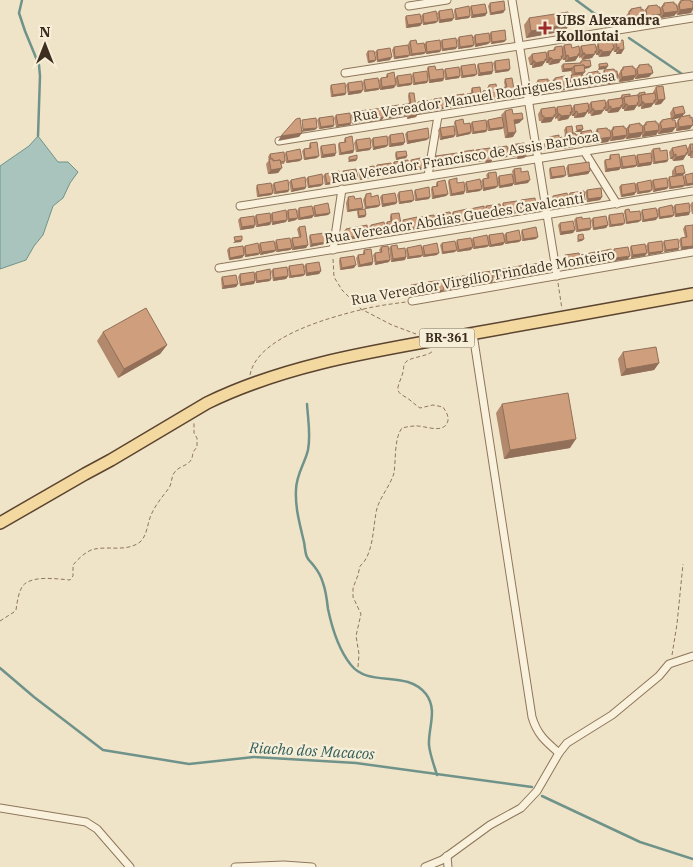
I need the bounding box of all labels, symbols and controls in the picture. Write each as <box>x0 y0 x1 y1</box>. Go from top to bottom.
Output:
place label: UBS Alexandra Kollontai <box>556 11 660 45</box>
north arrow <box>20 20 70 70</box>
marker: UBS Alexandra Kollontai <box>538 21 552 35</box>
text: N <box>39 23 51 41</box>
street label: Rua Vereador Manuel Rodrigues Lustosa <box>351 66 617 126</box>
street label: Rua Vereador Francisco de Assis Barboza <box>330 127 601 187</box>
street label: Rua Vereador Abdias Guedes Cavalcanti <box>323 189 585 247</box>
street label: Rua Vereador Virgílio Trindade Monteiro <box>350 245 616 309</box>
road number: BR-361 <box>420 328 474 348</box>
water label: Riacho dos Macacos <box>248 738 376 763</box>

